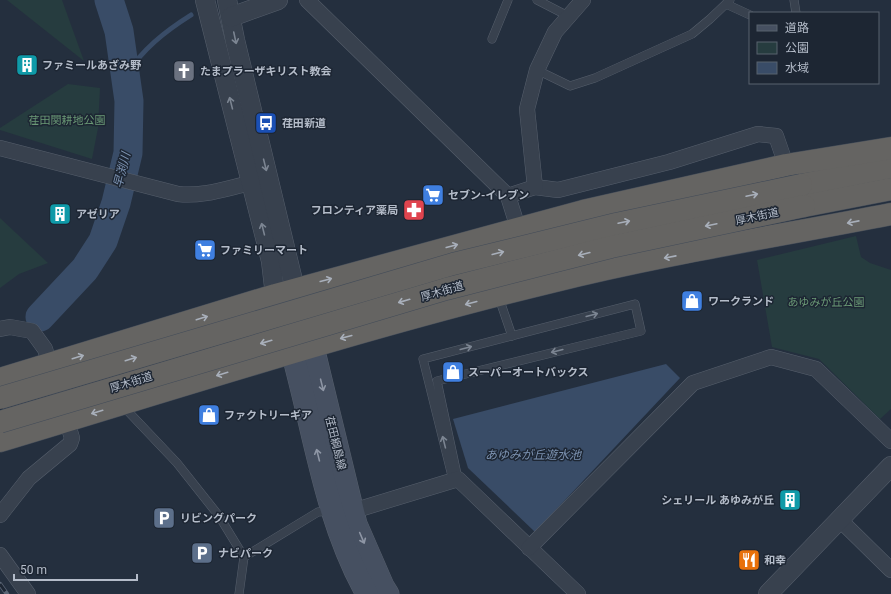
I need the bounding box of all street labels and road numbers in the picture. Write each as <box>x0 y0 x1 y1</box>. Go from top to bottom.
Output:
street label: 厚木街道 <box>734 206 780 227</box>
street label: 厚木街道 <box>419 279 465 304</box>
street label: 厚木街道 <box>108 370 154 395</box>
street label: 荏田綱島線 <box>323 415 348 471</box>

